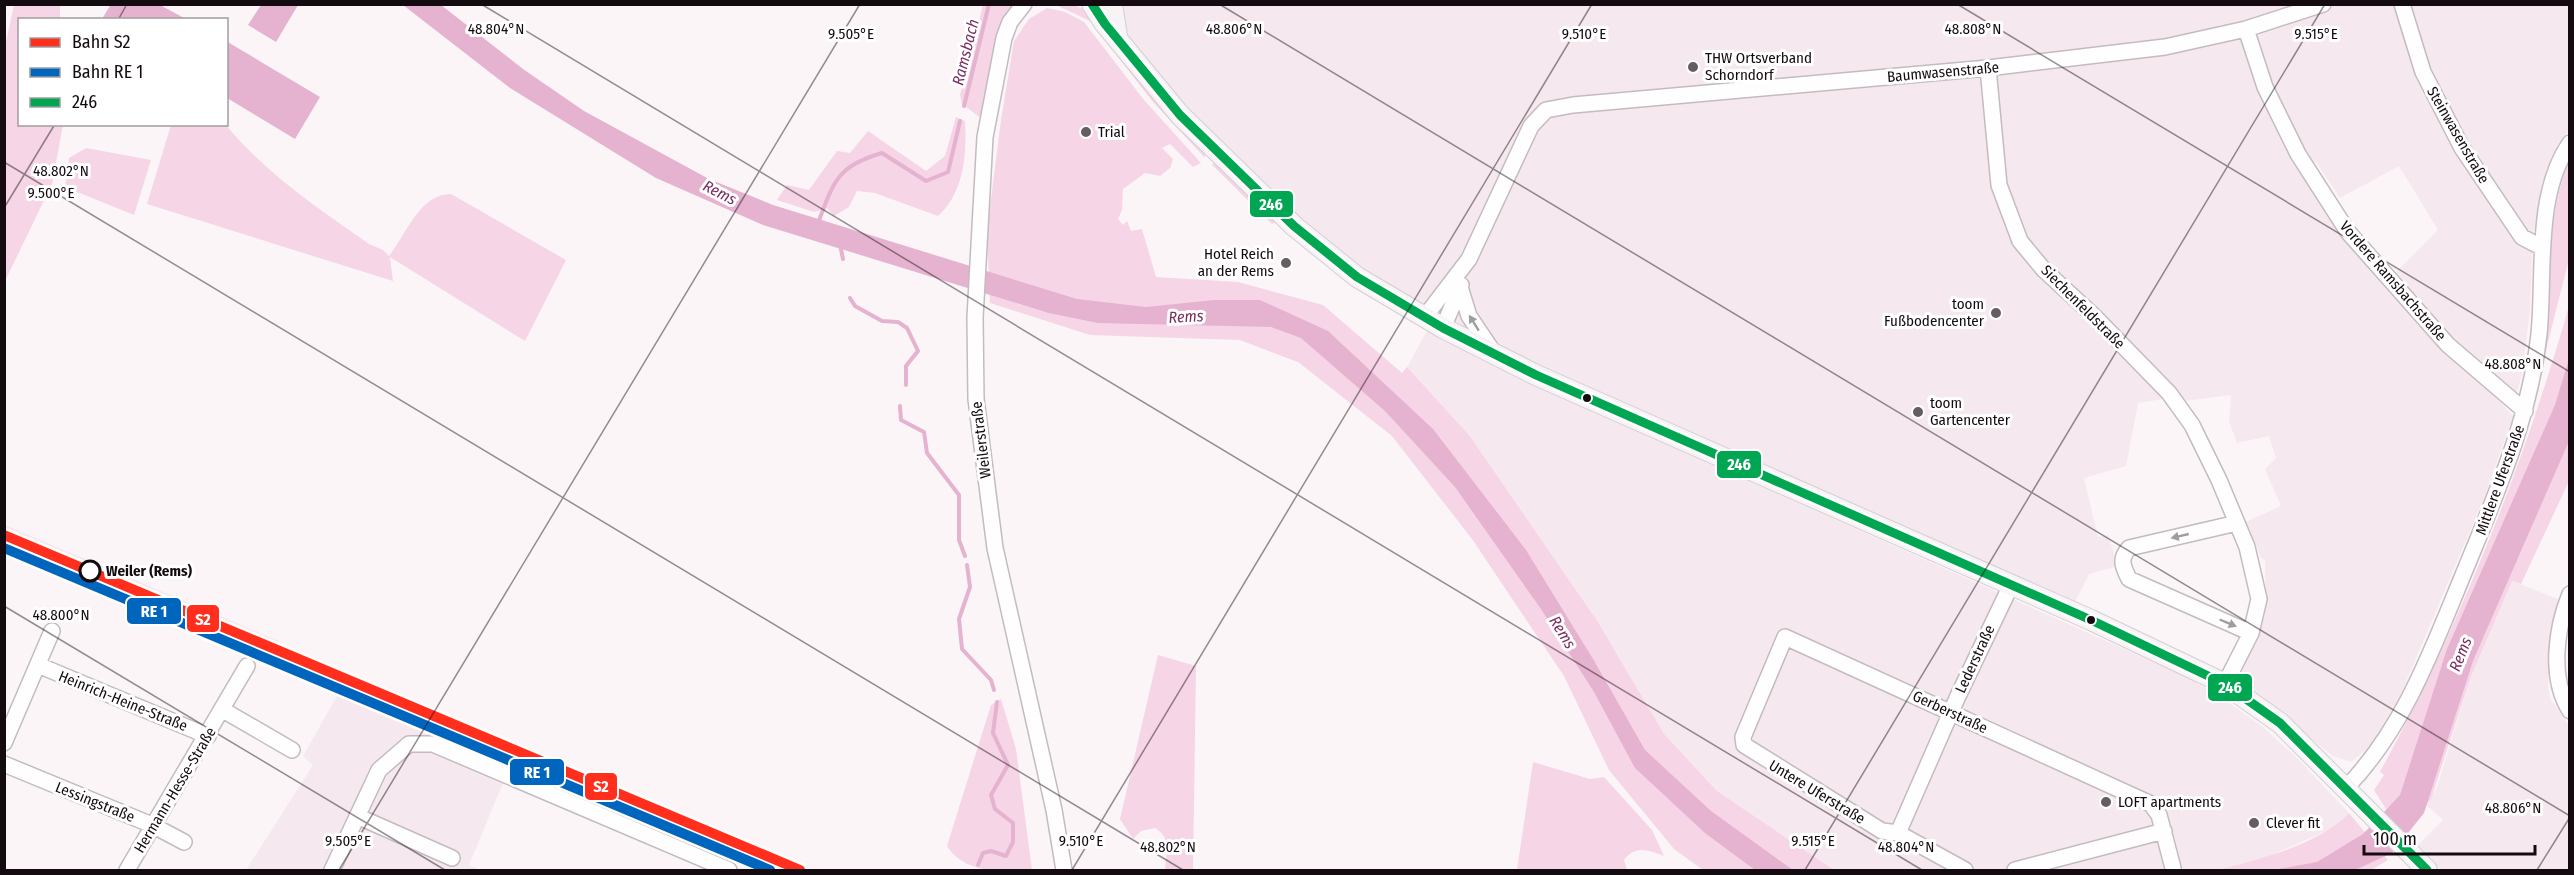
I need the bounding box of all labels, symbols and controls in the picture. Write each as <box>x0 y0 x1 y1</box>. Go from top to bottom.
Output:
water label: Ramsbach <box>948 17 983 87</box>
legend <box>18 18 228 126</box>
text: 48.804°N <box>468 20 524 38</box>
text: 48.806°N <box>1206 20 1262 38</box>
text: 48.808°N <box>1945 20 2001 38</box>
text: 9.505°E <box>828 25 874 43</box>
text: 9.510°E <box>1562 25 1606 43</box>
text: 9.515°E <box>2294 25 2338 43</box>
text: Bahn S2 <box>72 31 131 53</box>
place label: THW Ortsverband Schorndorf <box>1705 49 1812 84</box>
street label: Baumwasenstraße <box>1886 58 2000 86</box>
marker: THW Ortsverband Schorndorf <box>1686 60 1700 74</box>
text: Bahn RE 1 <box>72 61 143 83</box>
street label: Steinwasenstraße <box>2423 83 2493 187</box>
text: 246 <box>72 91 97 113</box>
place label: Trial <box>1098 123 1125 141</box>
marker: Trial <box>1079 125 1093 139</box>
text: 48.802°N <box>33 162 89 180</box>
water label: Rems <box>700 176 740 209</box>
text: 9.500°E <box>27 184 75 202</box>
line badge: 246 <box>1249 190 1294 218</box>
text: 246 <box>1258 195 1283 214</box>
street label: Vordere Ramsbachstraße <box>2336 217 2450 345</box>
place label: Hotel Reich an der Rems <box>1198 245 1274 280</box>
marker: Hotel Reich an der Rems <box>1279 256 1293 270</box>
street label: Siechenfeldstraße <box>2037 261 2129 353</box>
place label: toom Fußbodencenter <box>1884 295 1985 330</box>
water label: Rems <box>1168 306 1204 327</box>
marker: toom Fußbodencenter <box>1989 306 2003 320</box>
one-way arrow <box>1468 315 1479 331</box>
text: 48.808°N <box>2485 355 2541 373</box>
unlabelled marker <box>1581 392 1593 404</box>
place label: toom Gartencenter <box>1930 394 2011 429</box>
street label: Weilerstraße <box>967 400 995 480</box>
marker: toom Gartencenter <box>1911 405 1925 419</box>
street label: Mittlere Uferstraße <box>2472 423 2528 537</box>
line badge: 246 <box>1716 450 1762 479</box>
text: 246 <box>1726 455 1751 474</box>
one-way arrow <box>2170 532 2189 541</box>
marker: Weiler (Rems) <box>79 560 101 582</box>
place label: Weiler (Rems) <box>106 562 192 580</box>
line badge: RE 1 <box>126 597 182 625</box>
text: RE 1 <box>141 602 167 621</box>
line badge: S2 <box>186 604 220 633</box>
text: 48.800°N <box>32 606 90 624</box>
text: S2 <box>195 610 211 629</box>
water label: Rems <box>1545 612 1580 652</box>
unlabelled marker <box>2085 614 2097 626</box>
one-way arrow <box>2219 619 2237 628</box>
street label: Lederstraße <box>1951 622 1999 696</box>
water label: Rems <box>2445 634 2476 674</box>
street label: Heinrich-Heine-Straße <box>56 667 190 735</box>
line badge: 246 <box>2207 673 2253 702</box>
text: 246 <box>2217 678 2242 697</box>
street label: Gerberstraße <box>1910 687 1990 737</box>
street label: Hermann-Hesse-Straße <box>130 724 220 856</box>
street label: Untere Uferstraße <box>1766 756 1868 828</box>
line badge: RE 1 <box>509 758 565 786</box>
text: RE 1 <box>524 763 550 782</box>
line badge: S2 <box>584 772 618 801</box>
text: S2 <box>593 777 609 796</box>
street label: Lessingstraße <box>53 778 137 826</box>
place label: LOFT apartments <box>2118 793 2221 811</box>
marker: LOFT apartments <box>2099 795 2113 809</box>
text: 48.806°N <box>2485 799 2541 817</box>
place label: Clever fit <box>2266 814 2320 832</box>
marker: Clever fit <box>2247 816 2261 830</box>
scale bar <box>2364 818 2535 856</box>
text: 100 m <box>2373 828 2417 850</box>
text: 9.505°E <box>325 832 371 850</box>
text: 9.510°E <box>1059 832 1103 850</box>
text: 9.515°E <box>1791 832 1835 850</box>
text: 48.802°N <box>1140 838 1196 856</box>
text: 48.804°N <box>1878 838 1934 856</box>

